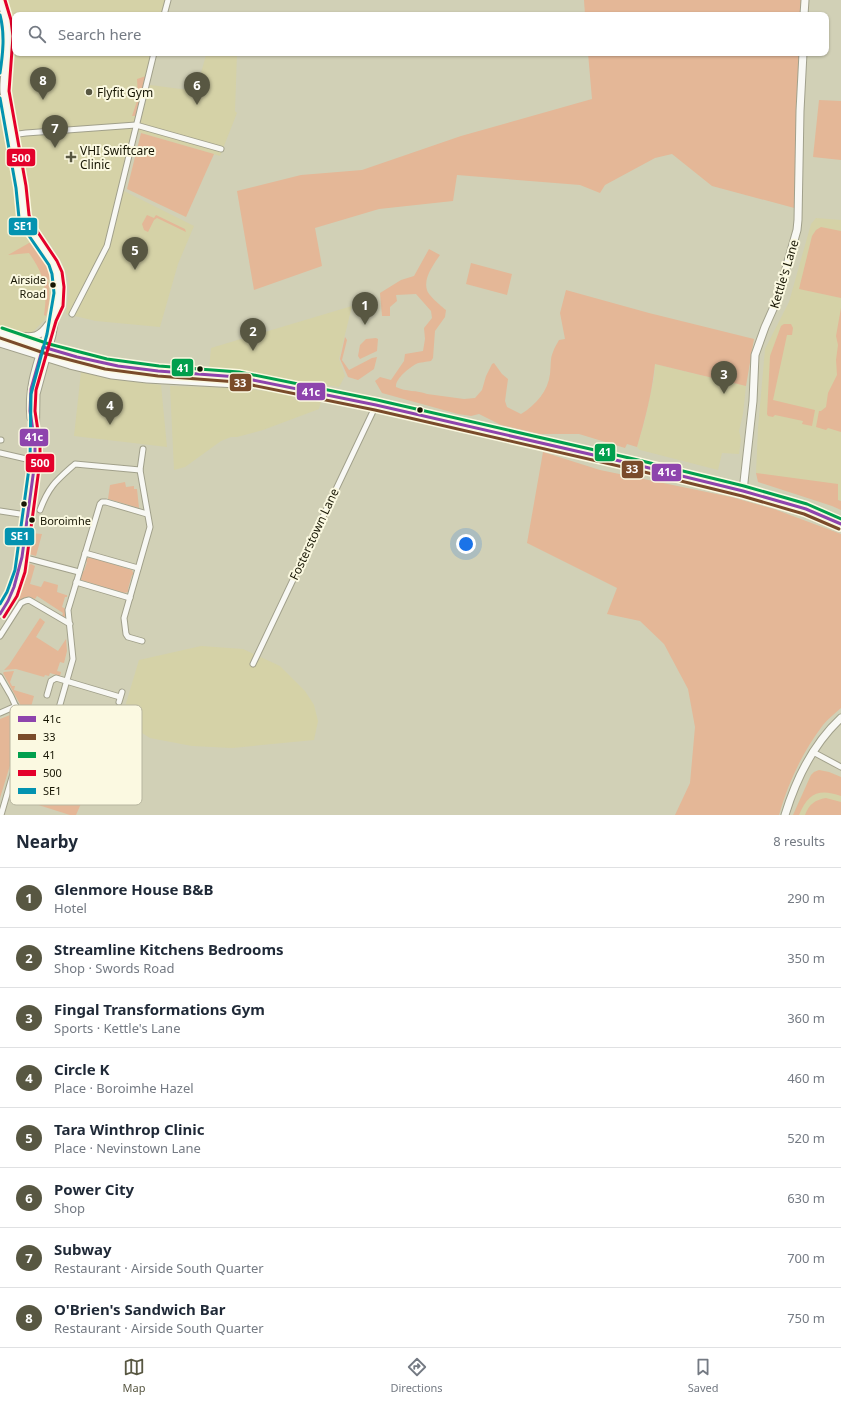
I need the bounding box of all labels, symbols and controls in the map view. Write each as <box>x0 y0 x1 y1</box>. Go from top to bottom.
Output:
search box <box>12 12 829 56</box>
icon: search <box>26 23 48 45</box>
text: Search here <box>58 24 141 44</box>
pin: 8 <box>30 67 56 100</box>
pin: 6 <box>184 72 210 105</box>
place label: Flyfit Gym <box>97 84 153 101</box>
marker: Flyfit Gym <box>84 87 94 97</box>
pin: 7 <box>42 115 68 148</box>
place label: VHI Swiftcare Clinic <box>80 142 155 173</box>
line badge: 500 <box>6 148 36 167</box>
text: 500 <box>12 150 30 165</box>
marker: VHI Swiftcare Clinic <box>65 151 77 163</box>
line badge: SE1 <box>8 217 38 236</box>
text: SE1 <box>14 218 32 233</box>
pin: 5 <box>122 237 148 270</box>
street label: Kettle's Lane <box>765 237 803 310</box>
place label: Airside Road <box>11 272 46 301</box>
marker: Airside Road <box>48 280 58 290</box>
pin: 1 <box>352 292 378 325</box>
pin: 2 <box>240 318 266 351</box>
line badge: 41 <box>171 358 194 377</box>
text: 41 <box>177 360 189 375</box>
pin: 3 <box>711 361 737 394</box>
unlabelled marker <box>195 364 205 374</box>
line badge: 33 <box>229 373 252 392</box>
text: 33 <box>234 375 246 390</box>
line badge: 41c <box>296 382 326 401</box>
text: 41c <box>302 384 320 399</box>
pin: 4 <box>97 392 123 425</box>
unlabelled marker <box>415 405 425 415</box>
line badge: 41c <box>19 428 49 447</box>
text: 41c <box>25 429 43 444</box>
line badge: 41 <box>594 443 616 462</box>
text: 41 <box>599 444 611 459</box>
line badge: 500 <box>25 453 55 473</box>
text: 500 <box>31 455 49 470</box>
line badge: 33 <box>621 460 644 479</box>
text: 33 <box>626 461 638 476</box>
line badge: 41c <box>651 463 682 482</box>
text: 41c <box>658 464 676 479</box>
street label: Fosterstown Lane <box>285 485 343 583</box>
unlabelled marker <box>19 499 29 509</box>
place label: Boroimhe <box>40 513 91 528</box>
marker: Boroimhe <box>27 515 37 525</box>
line badge: SE1 <box>4 527 35 546</box>
text: SE1 <box>11 528 29 543</box>
your location <box>456 534 476 554</box>
legend <box>10 705 142 805</box>
text: 41c <box>43 711 61 726</box>
text: 33 <box>43 729 56 744</box>
text: 41 <box>43 747 56 762</box>
text: 500 <box>43 765 62 780</box>
text: SE1 <box>43 783 61 798</box>
text: Nearby <box>16 830 78 853</box>
text: 8 results <box>773 832 825 850</box>
text: Glenmore House B&B <box>54 879 213 899</box>
text: 1 <box>25 889 33 907</box>
text: 290 m <box>787 889 825 907</box>
text: Hotel <box>54 899 87 917</box>
text: Streamline Kitchens Bedrooms <box>54 939 284 959</box>
text: 2 <box>25 949 33 967</box>
text: 350 m <box>787 949 825 967</box>
text: Shop · Swords Road <box>54 959 174 977</box>
text: Fingal Transformations Gym <box>54 999 265 1019</box>
text: 3 <box>25 1009 33 1027</box>
text: 360 m <box>787 1009 825 1027</box>
text: Sports · Kettle's Lane <box>54 1019 180 1037</box>
text: Circle K <box>54 1059 110 1079</box>
text: 4 <box>25 1069 33 1087</box>
text: 460 m <box>787 1069 825 1087</box>
text: Place · Boroimhe Hazel <box>54 1079 194 1097</box>
text: Tara Winthrop Clinic <box>54 1119 204 1139</box>
text: 5 <box>25 1129 33 1147</box>
text: 520 m <box>787 1129 825 1147</box>
text: Place · Nevinstown Lane <box>54 1139 201 1157</box>
text: Power City <box>54 1179 134 1199</box>
text: 6 <box>25 1189 33 1207</box>
text: 630 m <box>787 1189 825 1207</box>
text: Shop <box>54 1199 85 1217</box>
text: Subway <box>54 1239 112 1259</box>
text: 7 <box>25 1249 33 1267</box>
text: 700 m <box>787 1249 825 1267</box>
text: Restaurant · Airside South Quarter <box>54 1259 264 1277</box>
text: O'Brien's Sandwich Bar <box>54 1299 225 1319</box>
text: 8 <box>25 1309 33 1327</box>
text: 750 m <box>787 1309 825 1327</box>
text: Restaurant · Airside South Quarter <box>54 1319 264 1337</box>
tab: Map <box>123 1356 145 1395</box>
tab: Directions <box>390 1356 443 1395</box>
tab: Saved <box>688 1356 718 1395</box>

